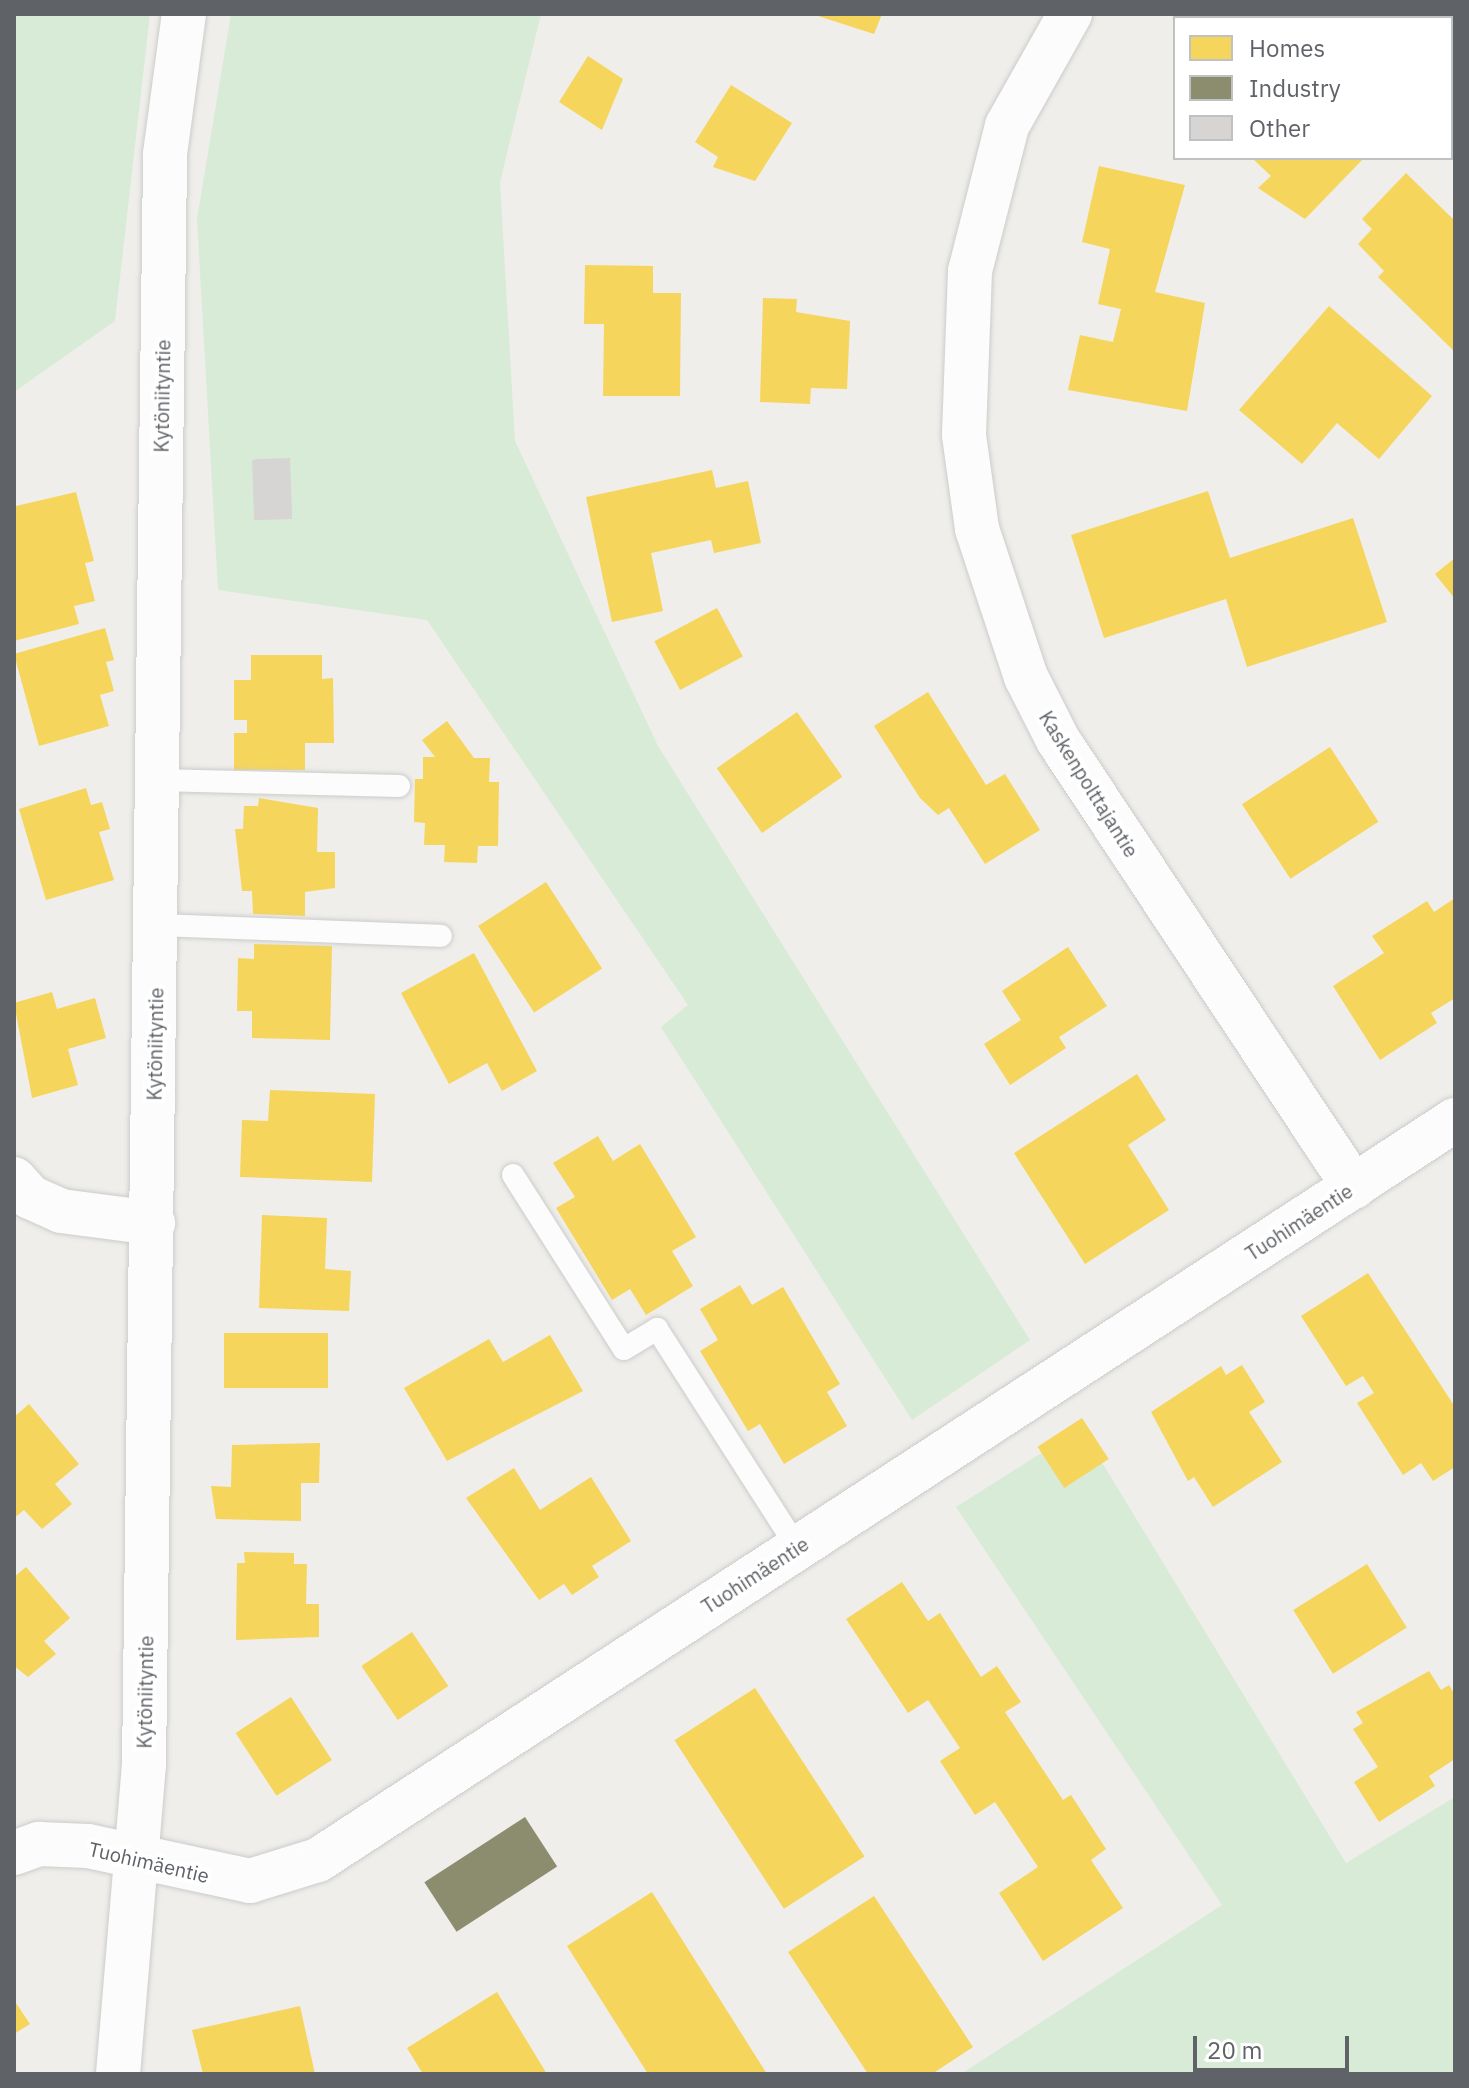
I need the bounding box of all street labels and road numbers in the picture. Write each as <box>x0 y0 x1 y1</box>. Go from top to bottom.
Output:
street label: Kytöniityntie <box>149 339 175 453</box>
street label: Kaskenpolttajantie <box>1034 706 1144 862</box>
street label: Kytöniityntie <box>142 987 168 1101</box>
street label: Tuohimäentie <box>1241 1178 1357 1266</box>
street label: Tuohimäentie <box>697 1531 813 1619</box>
street label: Kytöniityntie <box>132 1635 158 1749</box>
street label: Tuohimäentie <box>86 1836 212 1888</box>

